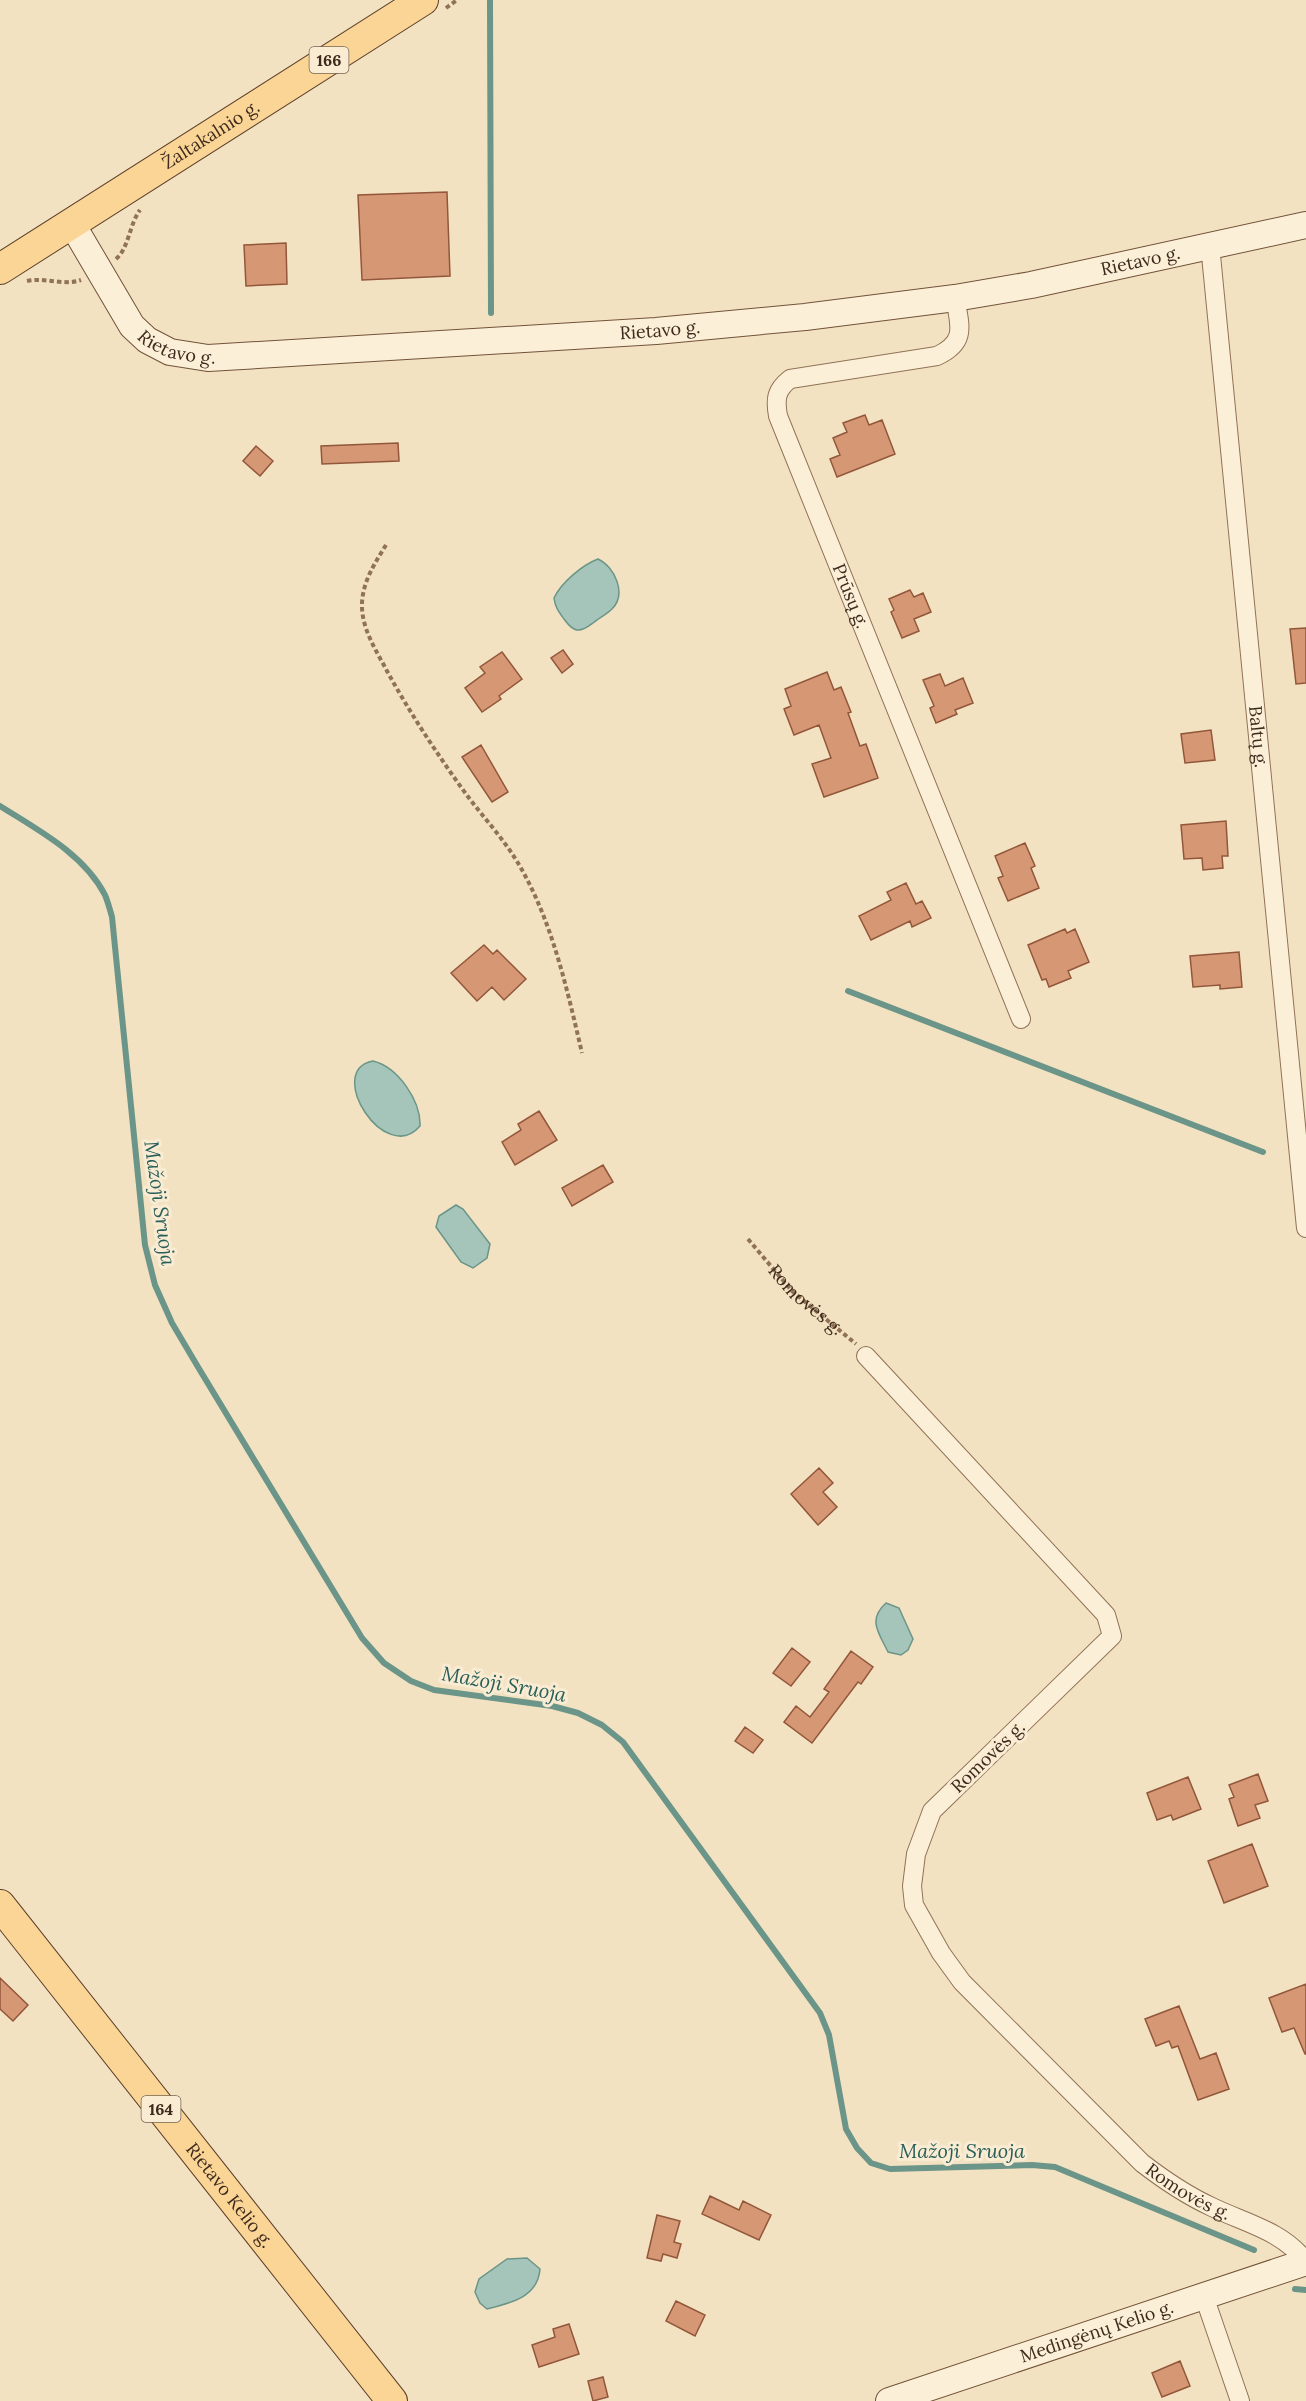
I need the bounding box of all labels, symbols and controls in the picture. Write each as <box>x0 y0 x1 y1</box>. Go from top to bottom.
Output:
road number: 166 <box>310 47 348 73</box>
street label: Žaltakalnio g. <box>158 95 264 174</box>
street label: Rietavo g. <box>1098 241 1182 280</box>
street label: Rietavo g. <box>619 315 701 344</box>
street label: Rietavo g. <box>133 325 216 369</box>
street label: Prūsų g. <box>828 560 874 631</box>
street label: Baltų g. <box>1244 705 1273 769</box>
water label: Mažoji Sruoja <box>139 1139 182 1267</box>
street label: Romovės g. <box>763 1259 848 1340</box>
water label: Mažoji Sruoja <box>440 1660 568 1707</box>
street label: Romovės g. <box>946 1716 1030 1798</box>
road number: 164 <box>142 2096 180 2122</box>
street label: Rietavo Kelio g. <box>181 2138 278 2252</box>
water label: Mažoji Sruoja <box>899 2138 1025 2163</box>
street label: Romovės g. <box>1141 2158 1234 2225</box>
street label: Medingėnų Kelio g. <box>1017 2295 1176 2368</box>

